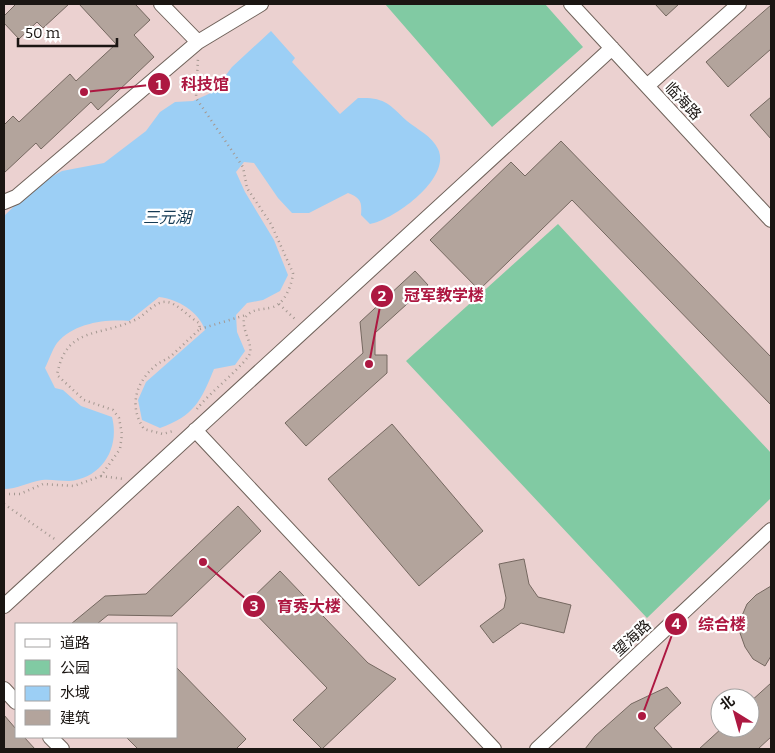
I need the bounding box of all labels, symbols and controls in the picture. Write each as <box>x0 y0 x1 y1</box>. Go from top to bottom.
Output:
scale bar <box>18 15 116 47</box>
text: 50 m <box>25 24 61 42</box>
callout: 科技馆 <box>146 69 239 100</box>
text: 科技馆 <box>181 75 229 94</box>
text: 1 <box>156 76 163 94</box>
street label: 临海路 <box>661 78 705 124</box>
water label: 三元湖 <box>143 208 194 227</box>
callout: 冠军教学楼 <box>369 280 494 311</box>
text: 冠军教学楼 <box>404 286 484 305</box>
text: 2 <box>378 287 386 305</box>
callout: 育秀大楼 <box>242 591 351 622</box>
text: 3 <box>250 597 258 615</box>
text: 育秀大楼 <box>277 597 341 616</box>
callout: 综合楼 <box>663 609 756 640</box>
text: 4 <box>671 615 681 633</box>
text: 综合楼 <box>698 615 746 634</box>
street label: 望海路 <box>609 616 655 660</box>
legend <box>15 623 178 738</box>
text: 道路 <box>60 634 90 652</box>
text: 公园 <box>60 659 90 677</box>
text: 水域 <box>60 684 90 702</box>
north arrow <box>710 688 760 738</box>
text: 北 <box>717 692 738 714</box>
text: 建筑 <box>60 709 90 727</box>

